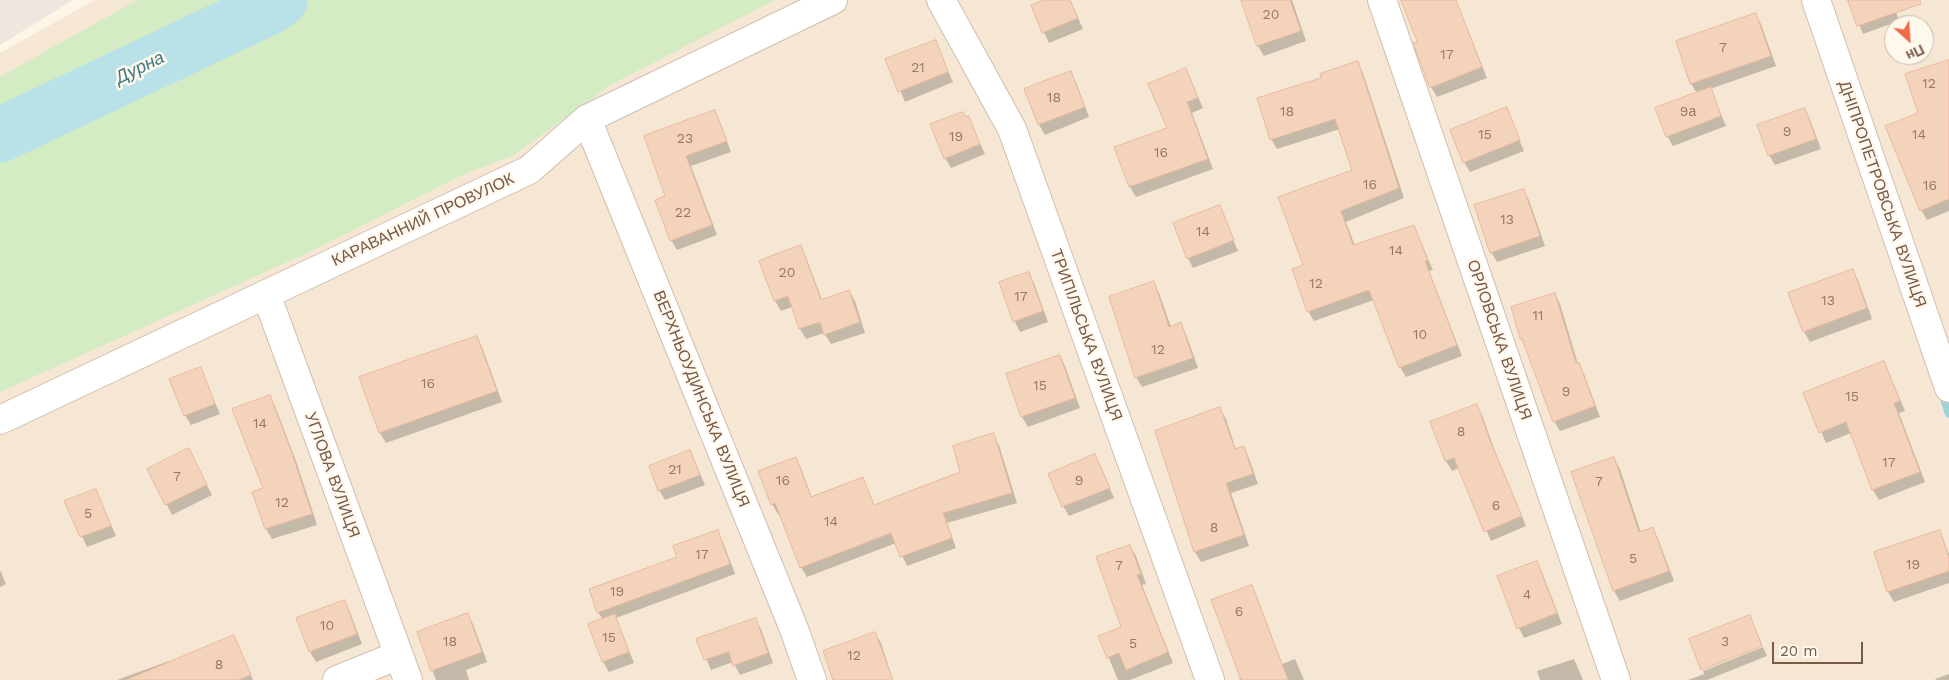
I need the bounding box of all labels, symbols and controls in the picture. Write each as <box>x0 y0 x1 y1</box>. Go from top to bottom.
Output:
house number: 20 <box>1263 7 1279 23</box>
north arrow <box>1884 15 1934 65</box>
house number: 7 <box>1719 40 1727 56</box>
text: Пн <box>1903 41 1927 64</box>
water label: Дурна <box>112 47 168 89</box>
house number: 17 <box>1440 47 1454 63</box>
house number: 21 <box>911 60 925 76</box>
house number: 12 <box>1922 76 1936 92</box>
street label: ДНІПРОПЕТРОВСЬКА ВУЛИЦЯ <box>1834 78 1930 310</box>
house number: 18 <box>1047 90 1061 106</box>
house number: 18 <box>1280 104 1294 120</box>
house number: 9а <box>1680 104 1696 120</box>
house number: 9 <box>1783 124 1791 140</box>
house number: 15 <box>1478 127 1492 143</box>
house number: 14 <box>1912 127 1926 143</box>
house number: 19 <box>949 129 963 145</box>
house number: 23 <box>677 131 693 147</box>
house number: 16 <box>1154 145 1168 161</box>
street label: КАРАВАННИЙ ПРОВУЛОК <box>329 169 517 271</box>
house number: 16 <box>1363 177 1377 193</box>
house number: 16 <box>1923 178 1937 194</box>
house number: 22 <box>675 205 691 221</box>
house number: 13 <box>1500 212 1514 228</box>
house number: 14 <box>1196 224 1210 240</box>
house number: 14 <box>1389 243 1403 259</box>
street label: ТРИПІЛЬСЬКА ВУЛИЦЯ <box>1046 247 1126 423</box>
street label: ОРЛОВСЬКА ВУЛИЦЯ <box>1463 257 1535 423</box>
house number: 20 <box>779 265 795 281</box>
house number: 12 <box>1309 276 1323 292</box>
street label: ВЕРХНЬОУДИНСЬКА ВУЛИЦЯ <box>649 288 753 510</box>
house number: 17 <box>1014 289 1028 305</box>
house number: 13 <box>1821 293 1835 309</box>
house number: 11 <box>1533 308 1543 324</box>
house number: 10 <box>1413 327 1427 343</box>
house number: 12 <box>1151 342 1165 358</box>
house number: 16 <box>421 376 435 392</box>
house number: 15 <box>1033 378 1047 394</box>
house number: 9 <box>1562 384 1570 400</box>
house number: 15 <box>1845 389 1859 405</box>
street label: УГЛОВА ВУЛИЦЯ <box>300 410 364 540</box>
house number: 14 <box>253 416 267 432</box>
house number: 8 <box>1457 424 1465 440</box>
house number: 17 <box>1882 455 1896 471</box>
house number: 21 <box>668 462 682 478</box>
house number: 7 <box>173 469 181 485</box>
house number: 16 <box>776 473 790 489</box>
house number: 9 <box>1075 473 1083 489</box>
house number: 7 <box>1595 474 1603 490</box>
house number: 12 <box>275 495 289 511</box>
house number: 6 <box>1492 498 1500 514</box>
house number: 5 <box>84 506 92 522</box>
house number: 14 <box>824 514 838 530</box>
house number: 8 <box>1210 520 1218 536</box>
house number: 17 <box>695 547 709 563</box>
house number: 5 <box>1629 551 1637 567</box>
house number: 19 <box>1906 557 1920 573</box>
house number: 7 <box>1115 558 1123 574</box>
house number: 19 <box>610 584 624 600</box>
house number: 4 <box>1523 587 1531 603</box>
house number: 6 <box>1235 604 1243 620</box>
house number: 10 <box>320 618 334 634</box>
house number: 15 <box>602 630 616 646</box>
scale bar <box>1774 632 1865 664</box>
house number: 18 <box>443 634 457 650</box>
house number: 3 <box>1721 634 1729 650</box>
house number: 5 <box>1129 636 1137 652</box>
text: 20 m <box>1780 642 1818 660</box>
house number: 12 <box>847 648 861 664</box>
house number: 8 <box>215 657 223 673</box>

